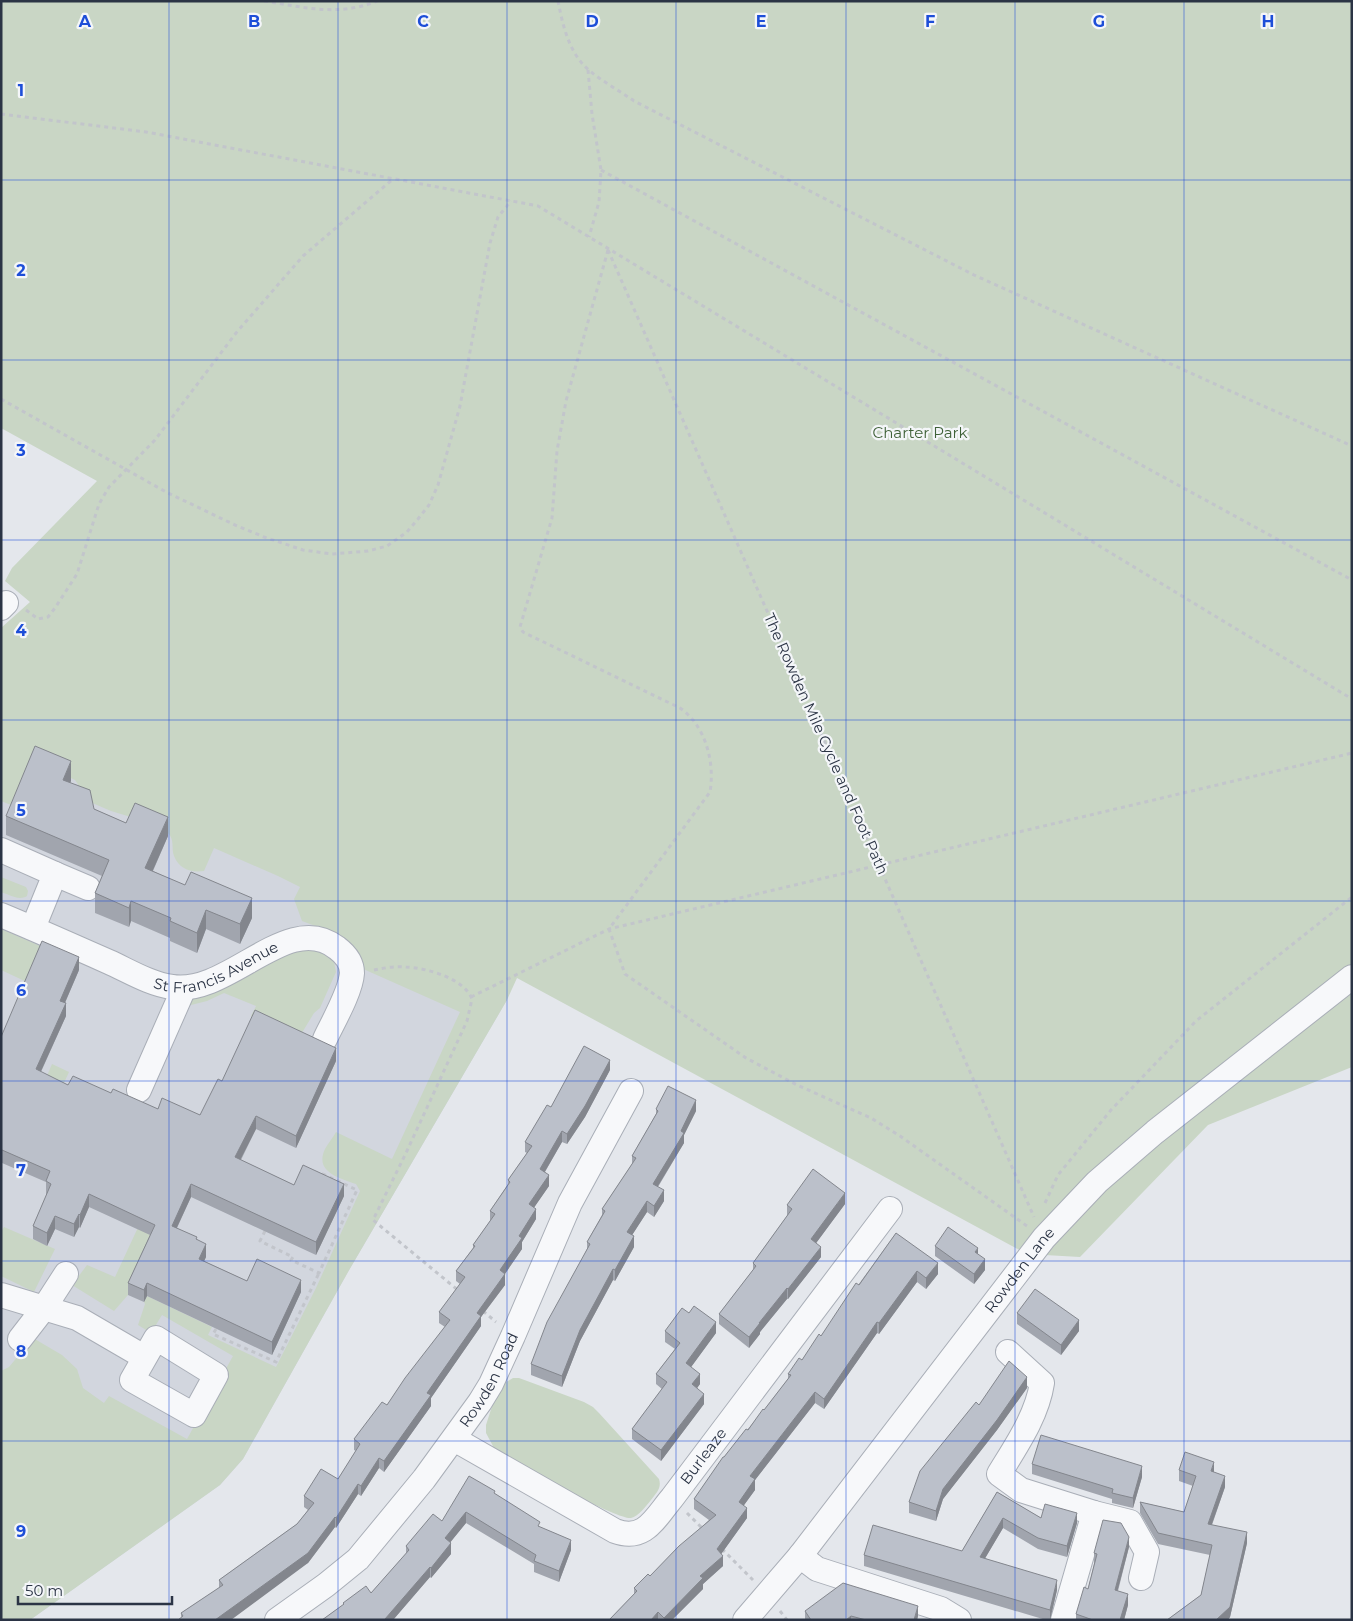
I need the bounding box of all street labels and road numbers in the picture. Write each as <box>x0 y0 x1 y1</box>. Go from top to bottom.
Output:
street label: The Rowden Mile Cycle and Foot Path <box>760 610 893 877</box>
street label: St Francis Avenue <box>151 937 281 997</box>
street label: Rowden Lane <box>980 1223 1058 1316</box>
street label: Rowden Road <box>455 1330 522 1431</box>
street label: Burleaze <box>676 1424 730 1488</box>

